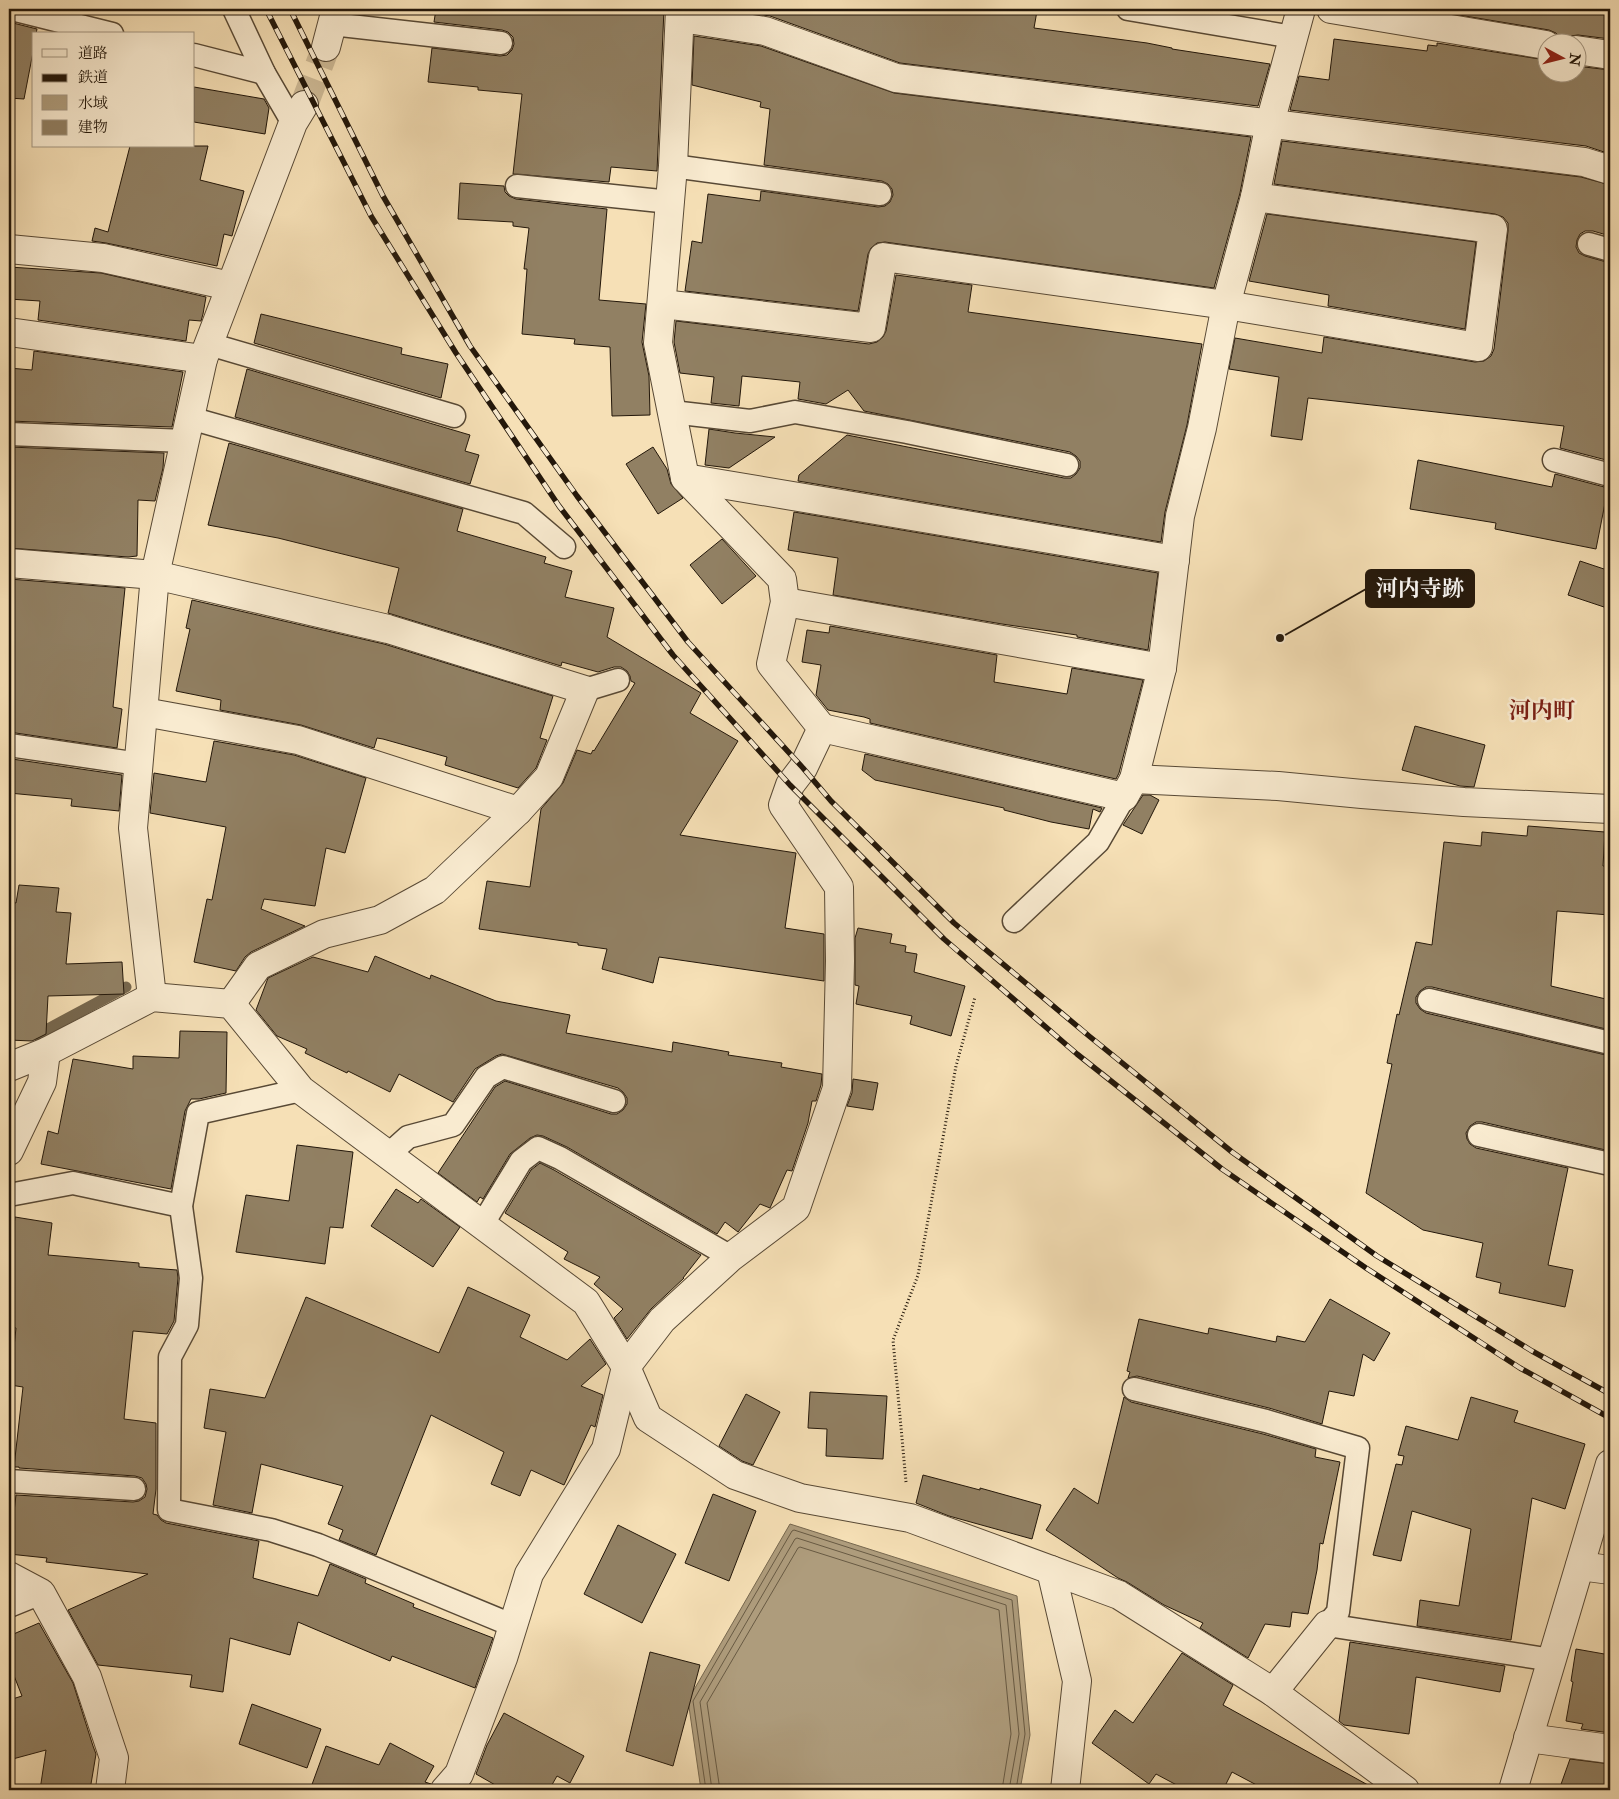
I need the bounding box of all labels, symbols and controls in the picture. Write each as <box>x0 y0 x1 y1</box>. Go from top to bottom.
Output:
legend <box>32 32 195 148</box>
north arrow <box>1536 32 1586 82</box>
text: 道路 <box>78 44 108 63</box>
text: N <box>1565 51 1584 67</box>
text: 鉄道 <box>78 68 108 87</box>
text: 水域 <box>78 94 108 113</box>
text: 建物 <box>78 118 108 137</box>
callout: 河内寺跡 <box>1366 570 1474 607</box>
text: 河内寺跡 <box>1376 575 1464 603</box>
district label: 河内町 <box>1509 697 1575 725</box>

